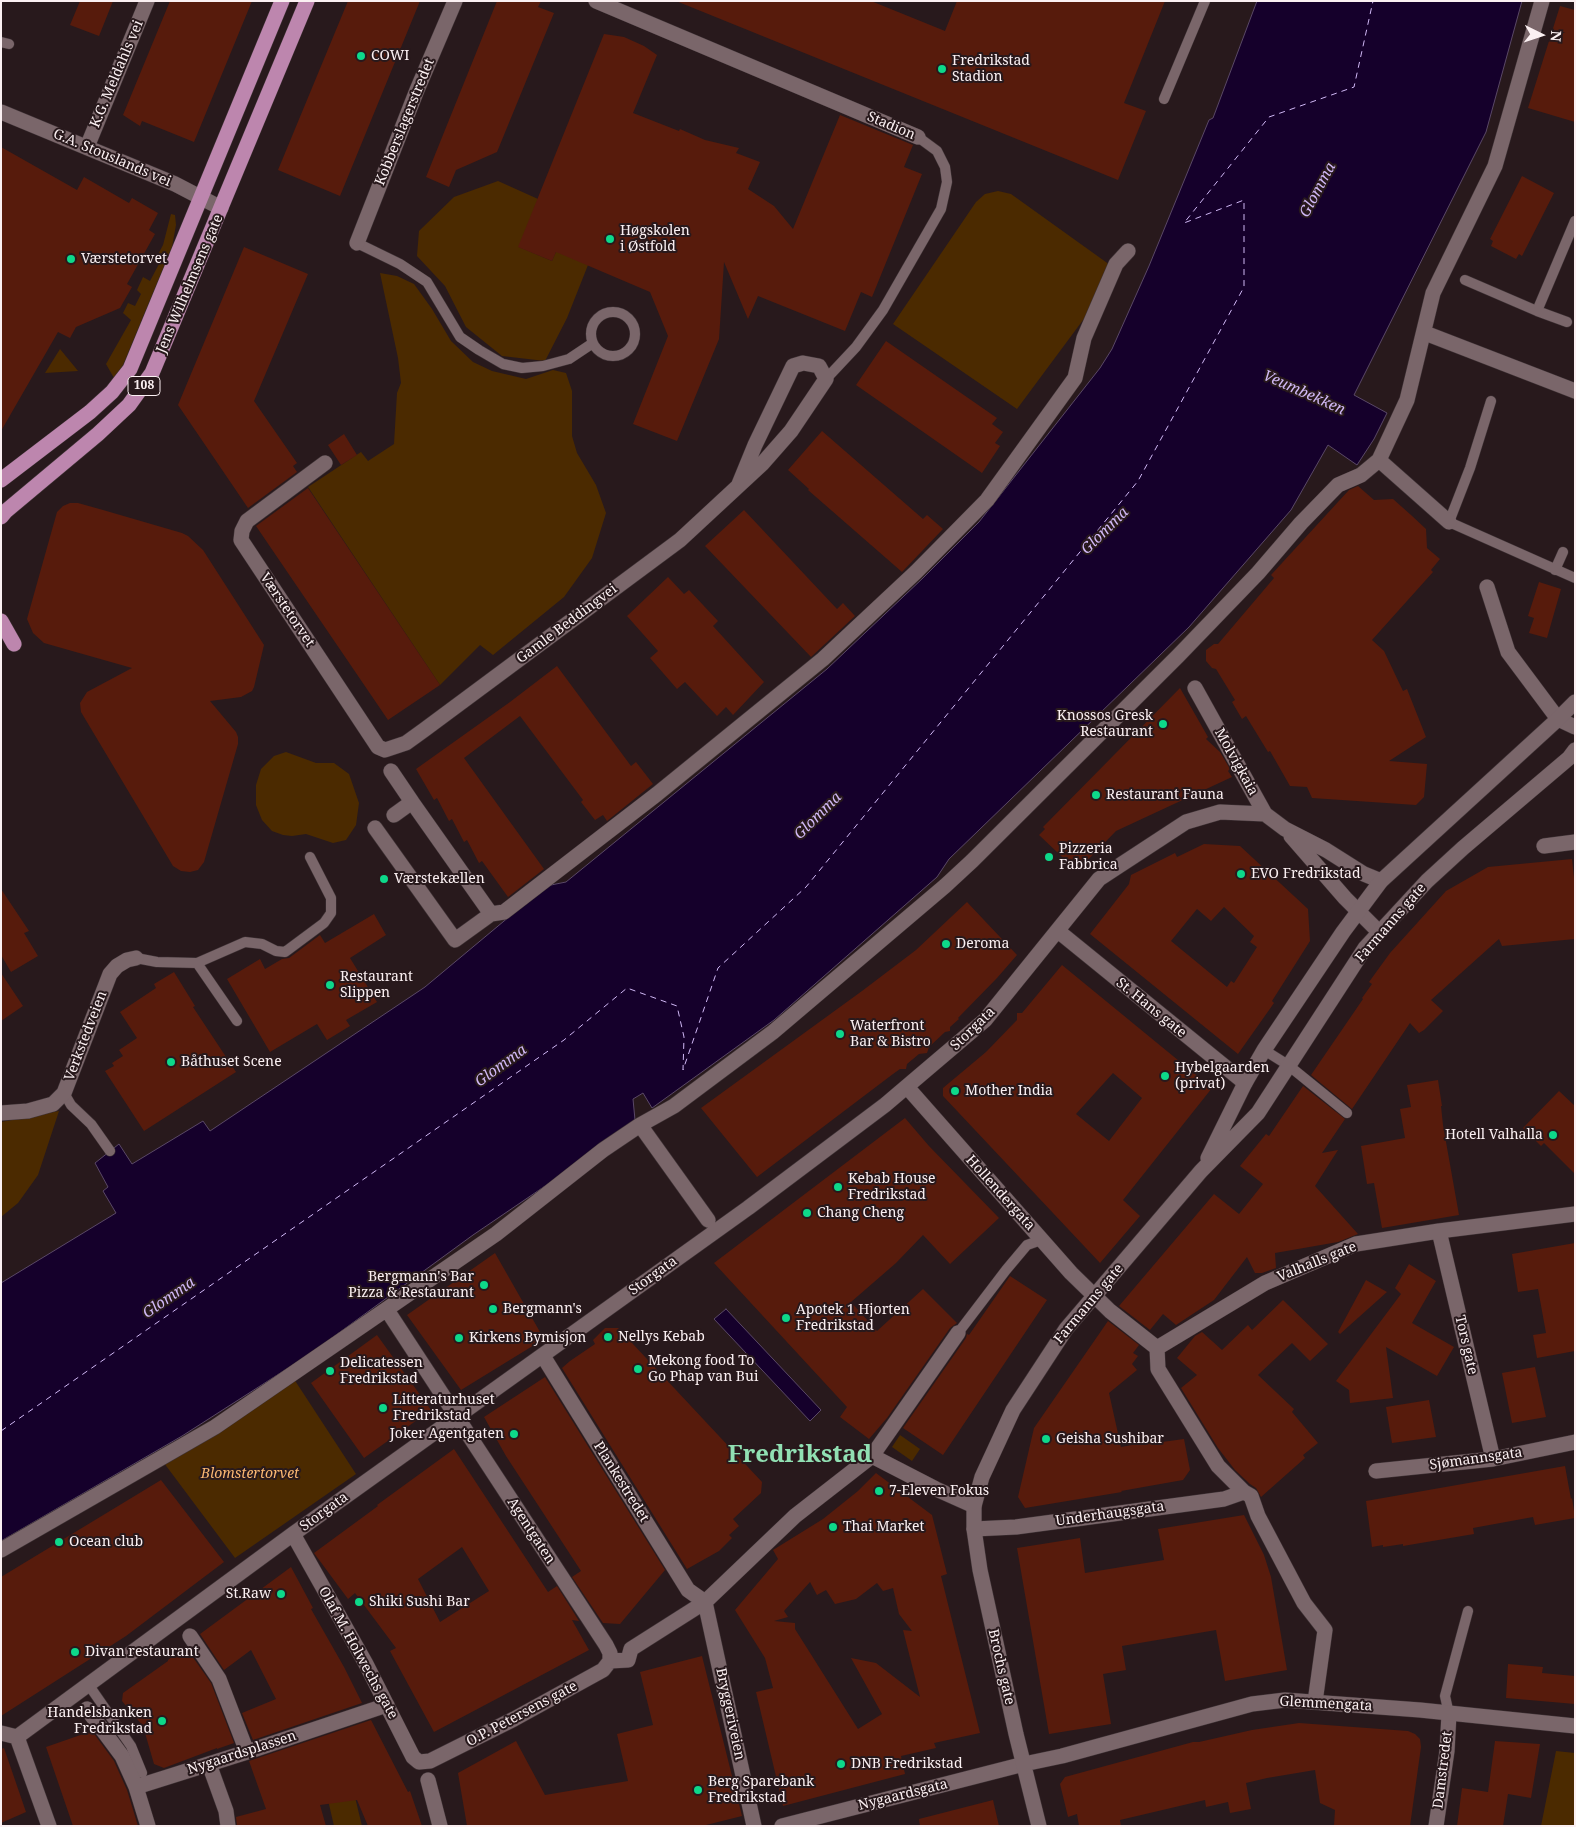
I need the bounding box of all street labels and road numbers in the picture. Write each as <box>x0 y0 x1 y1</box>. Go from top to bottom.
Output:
street label: K.G. Meldahls vei <box>87 18 147 130</box>
street label: Kobberslagerstredet <box>372 56 438 188</box>
street label: Stadion <box>864 108 918 144</box>
street label: G.A. Stouslands vei <box>51 126 173 190</box>
street label: Jens Wilhelmsens gate <box>153 212 227 356</box>
road number: 108 <box>128 376 160 396</box>
street label: Værstetorvet <box>256 570 318 650</box>
street label: Gamle Beddingvei <box>513 581 621 667</box>
street label: Molvigkaia <box>1211 726 1261 798</box>
street label: Farmanns gate <box>1352 880 1430 966</box>
street label: St. Hans gate <box>1112 975 1190 1041</box>
street label: Verkstedveien <box>61 989 111 1083</box>
street label: Storgata <box>947 1004 999 1054</box>
street label: Hollendergata <box>962 1152 1038 1234</box>
street label: Valhalls gate <box>1275 1238 1359 1286</box>
street label: Storgata <box>626 1253 680 1299</box>
street label: Farmanns gate <box>1051 1261 1127 1347</box>
street label: Tors gate <box>1451 1314 1481 1376</box>
street label: Plankestredet <box>590 1439 652 1525</box>
street label: Sjømannsgata <box>1428 1444 1524 1474</box>
street label: Storgata <box>297 1489 351 1535</box>
street label: Agentgaten <box>503 1495 559 1567</box>
street label: Underhaugsgata <box>1055 1498 1165 1530</box>
street label: Olaf M. Holwechs gate <box>315 1584 401 1722</box>
street label: Brochs gate <box>984 1627 1018 1707</box>
street label: Bryggeriveien <box>712 1666 748 1762</box>
street label: O.P. Petersens gate <box>464 1678 580 1750</box>
street label: Glemmengata <box>1279 1693 1373 1715</box>
street label: Nygaardsplassen <box>185 1727 299 1779</box>
street label: Damstredet <box>1430 1730 1456 1810</box>
street label: Nygaardsgata <box>857 1776 949 1814</box>

